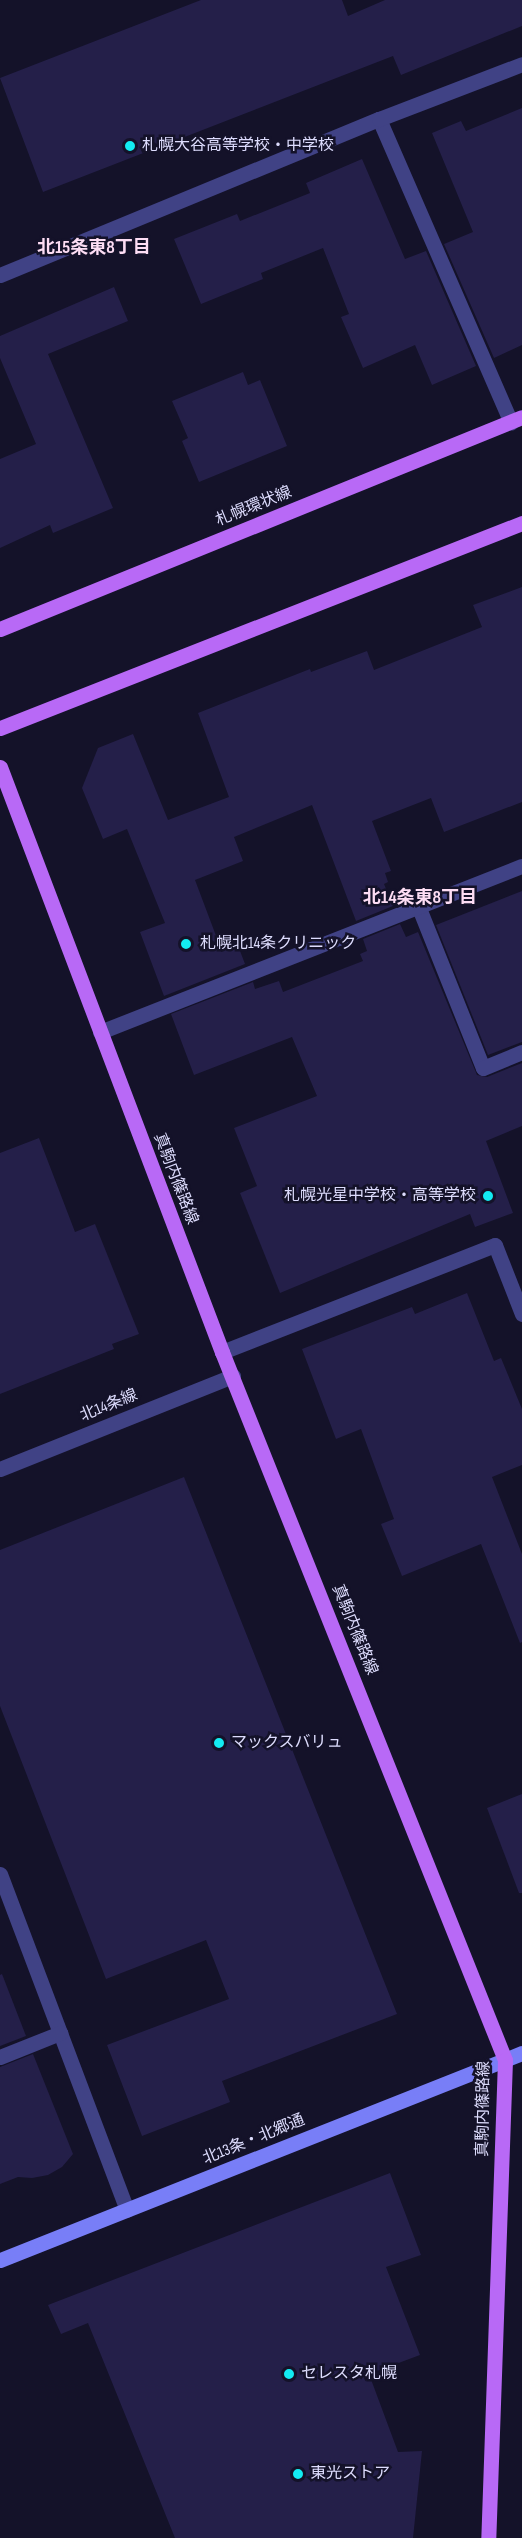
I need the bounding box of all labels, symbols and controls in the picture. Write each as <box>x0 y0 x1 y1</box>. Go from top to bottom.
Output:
place label: 札幌大谷高等学校・中学校 <box>142 136 334 156</box>
marker: 札幌大谷高等学校・中学校 <box>123 139 137 153</box>
district label: 北15条東8丁目 <box>37 237 151 259</box>
street label: 札幌環状線 <box>213 483 295 531</box>
district label: 北14条東8丁目 <box>363 887 477 909</box>
place label: 札幌北14条クリニック <box>200 934 356 954</box>
marker: 札幌北14条クリニック <box>177 935 195 953</box>
street label: 真駒内篠路線 <box>149 1131 201 1227</box>
place label: 札幌光星中学校・高等学校 <box>284 1186 476 1206</box>
marker: 札幌光星中学校・高等学校 <box>481 1189 495 1203</box>
street label: 北14条線 <box>77 1386 141 1426</box>
street label: 真駒内篠路線 <box>327 1582 381 1678</box>
place label: マックスバリュ <box>231 1733 343 1753</box>
marker: マックスバリュ <box>212 1736 226 1750</box>
street label: 真駒内篠路線 <box>474 2061 494 2157</box>
street label: 北13条・北郷通 <box>200 2111 308 2169</box>
place label: セレスタ札幌 <box>301 2364 397 2384</box>
marker: セレスタ札幌 <box>282 2367 296 2381</box>
place label: 東光ストア <box>310 2464 390 2484</box>
marker: 東光ストア <box>291 2467 305 2481</box>

